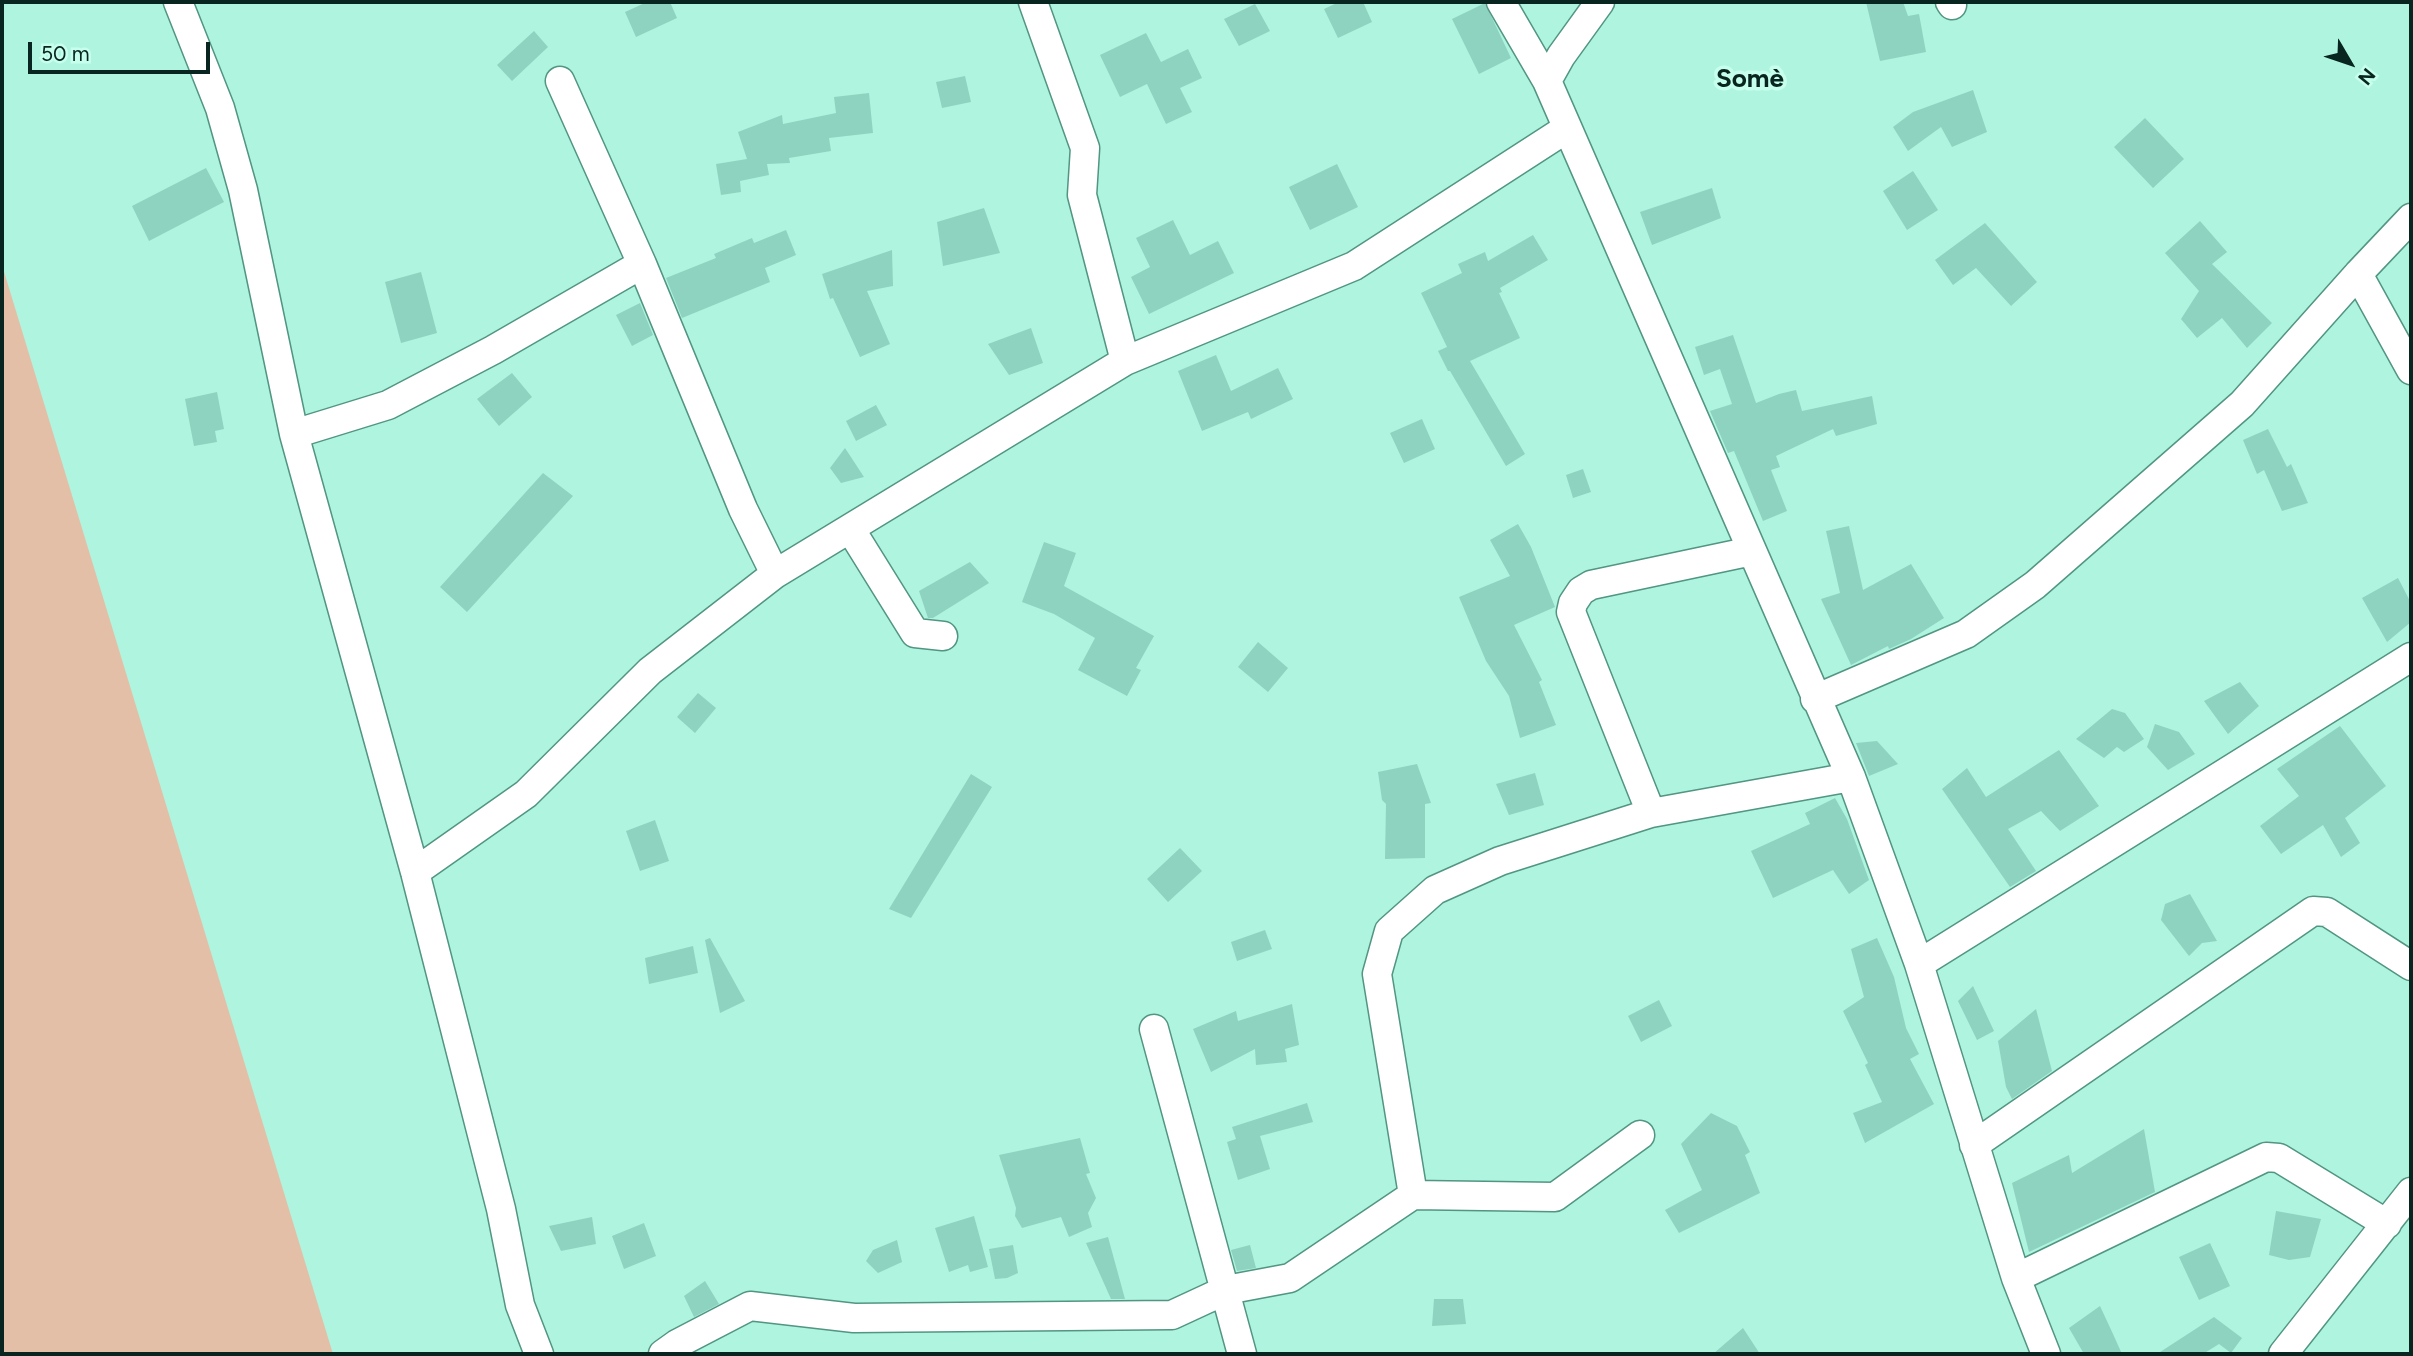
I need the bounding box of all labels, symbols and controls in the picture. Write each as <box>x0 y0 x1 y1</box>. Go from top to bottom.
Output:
scale bar <box>32 28 214 72</box>
north arrow <box>2315 28 2385 98</box>
text: 50 m <box>41 41 90 66</box>
district label: Somè <box>1716 63 1784 95</box>
text: N <box>2353 64 2380 89</box>

